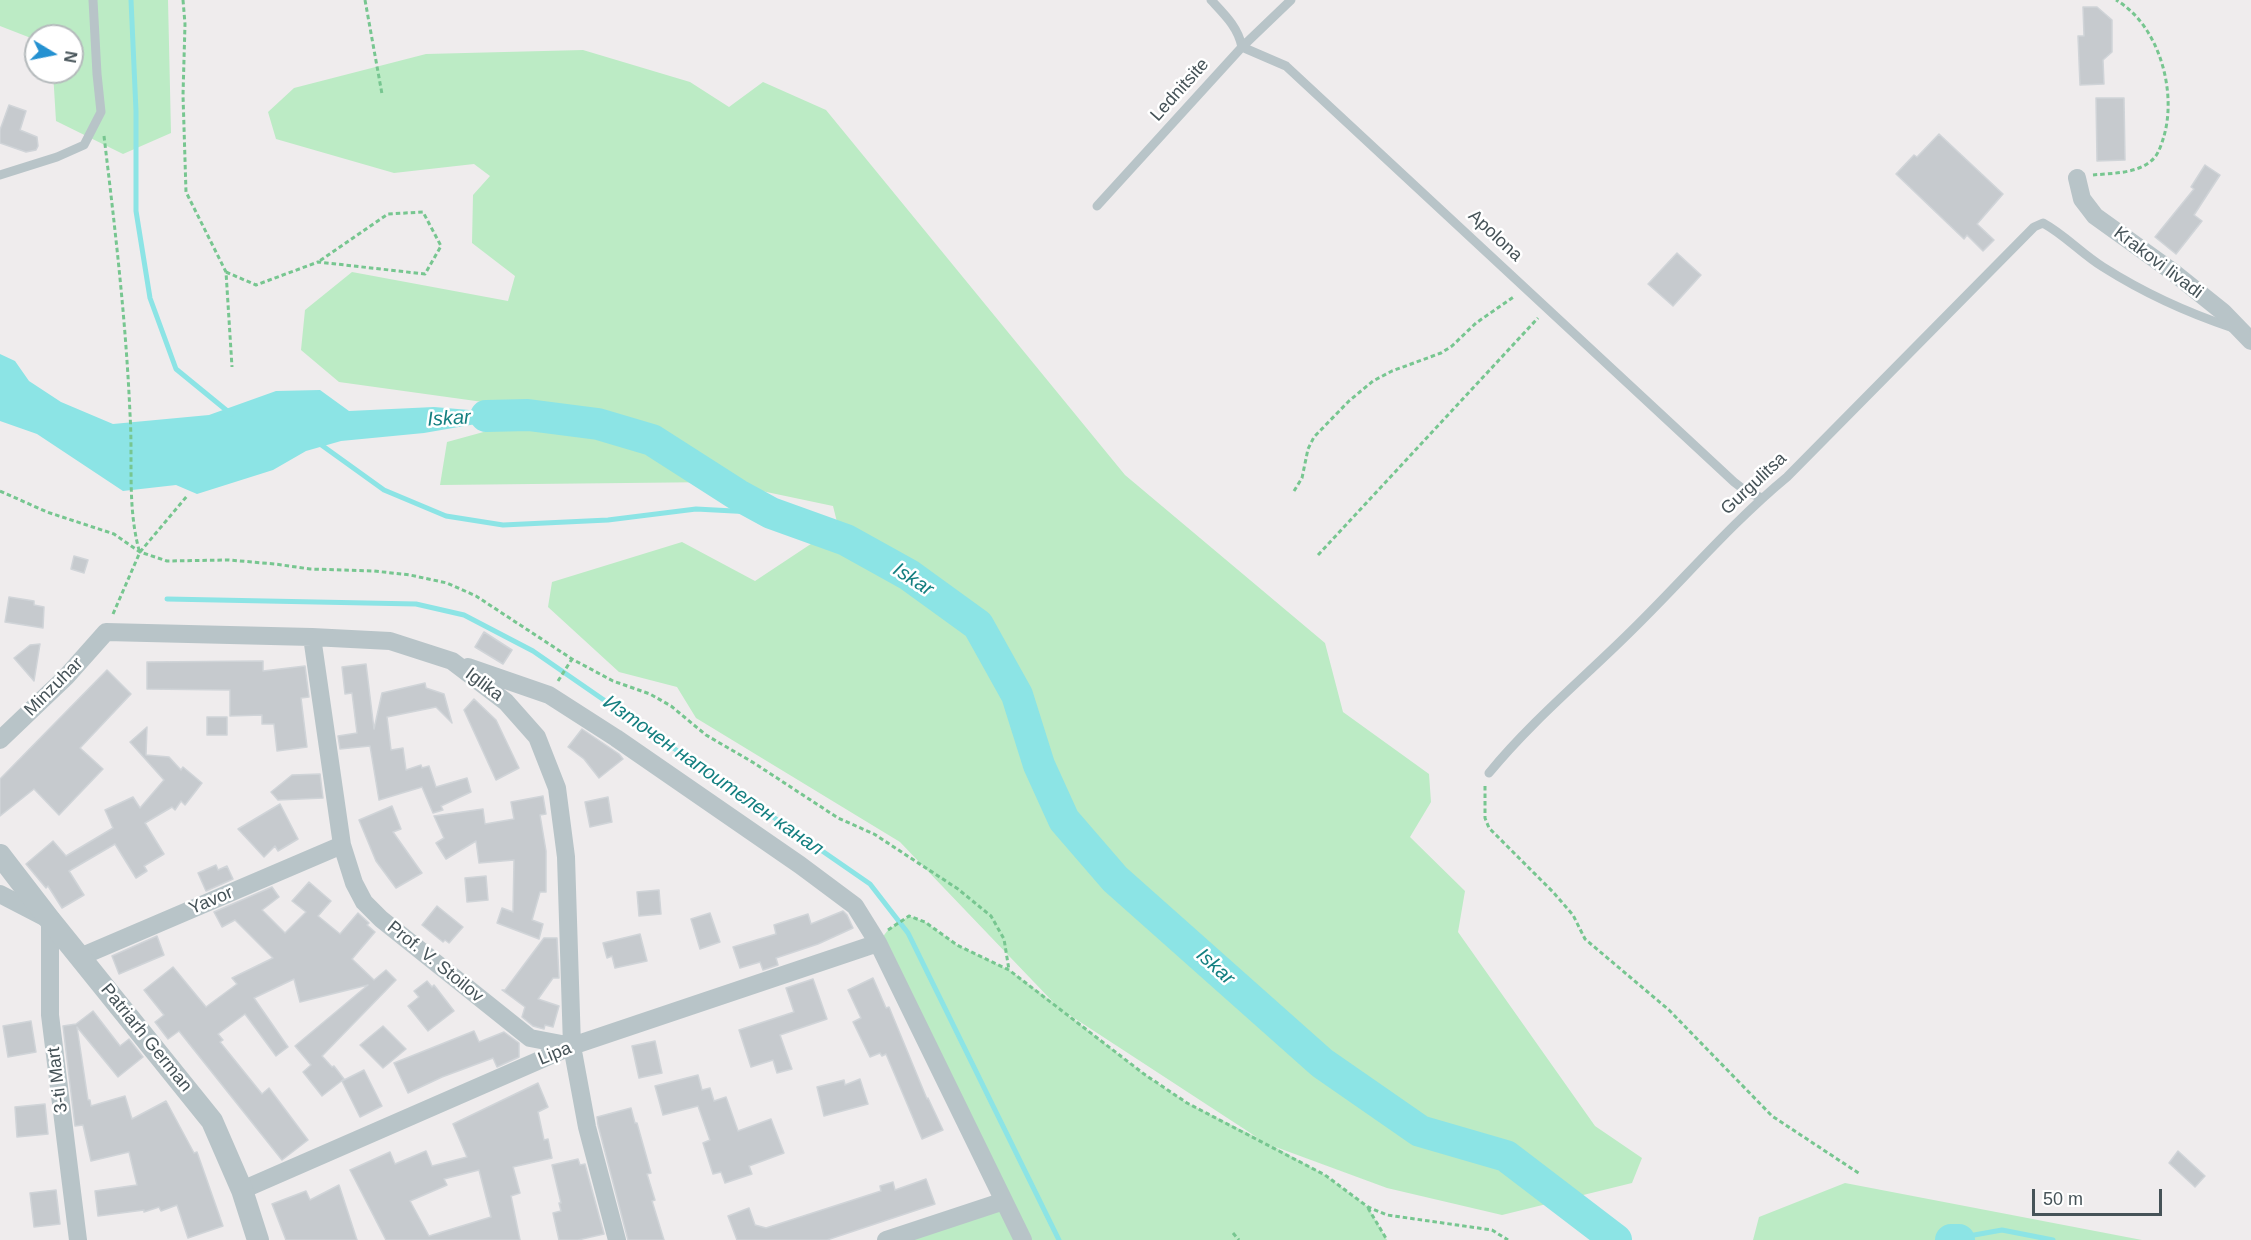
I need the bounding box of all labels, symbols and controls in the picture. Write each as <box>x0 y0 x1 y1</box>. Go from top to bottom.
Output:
north arrow <box>24 24 84 84</box>
text: N <box>61 50 80 64</box>
street label: Lednitsite <box>1146 54 1214 126</box>
street label: Apolona <box>1463 206 1527 266</box>
street label: Krakovi livadi <box>2109 222 2207 304</box>
water label: Iskar <box>427 406 471 432</box>
street label: Gurgulitsa <box>1717 448 1791 520</box>
water label: Iskar <box>888 558 938 602</box>
street label: Minzuhar <box>20 653 88 721</box>
street label: Iglika <box>461 664 507 706</box>
water label: Източен напоителен канал <box>598 691 828 861</box>
street label: Yavor <box>186 882 236 920</box>
street label: Prof. V. Stoilov <box>383 917 487 1007</box>
water label: Iskar <box>1191 944 1239 990</box>
street label: Patriarh German <box>96 980 196 1096</box>
street label: Lipa <box>535 1038 575 1070</box>
street label: 3-ti Mart <box>43 1046 73 1114</box>
scale bar <box>2035 1177 2166 1215</box>
text: 50 m <box>2043 1189 2083 1209</box>

